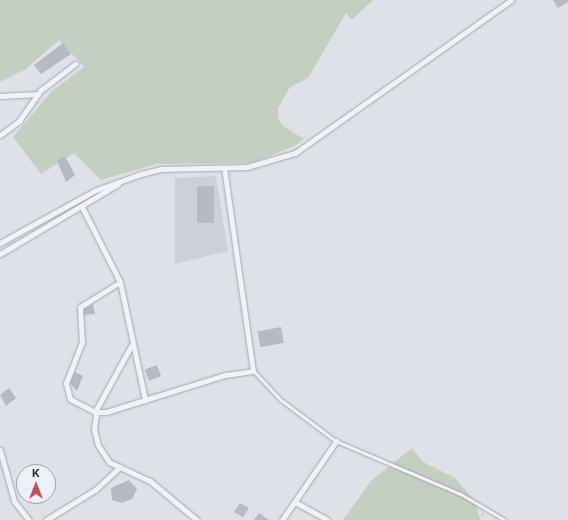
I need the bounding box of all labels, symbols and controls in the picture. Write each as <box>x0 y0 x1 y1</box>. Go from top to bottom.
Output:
north arrow <box>16 464 56 504</box>
text: K <box>32 466 40 480</box>

